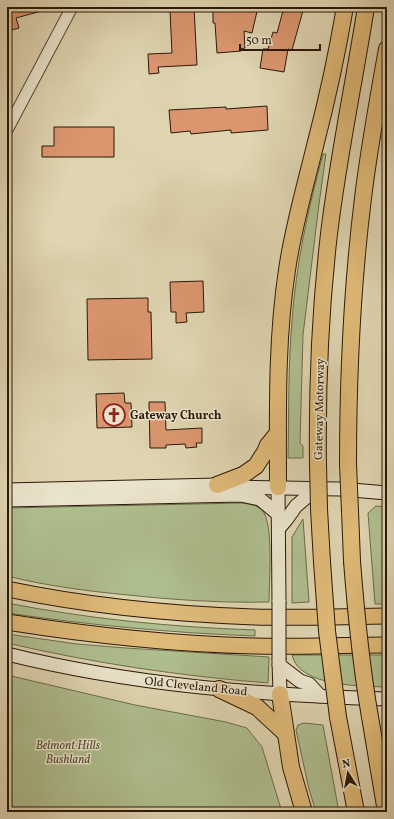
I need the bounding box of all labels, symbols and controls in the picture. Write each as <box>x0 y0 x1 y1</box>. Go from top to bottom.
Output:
scale bar <box>240 26 320 52</box>
text: 50 m <box>246 33 272 49</box>
street label: Gateway Motorway <box>311 357 329 460</box>
church icon: Gateway Church <box>101 402 127 428</box>
place label: Gateway Church <box>130 408 222 424</box>
street label: Old Cleveland Road <box>144 674 248 700</box>
park label: Belmont Hills Bushland <box>36 738 101 768</box>
north arrow <box>328 753 368 793</box>
text: N <box>341 757 352 773</box>

